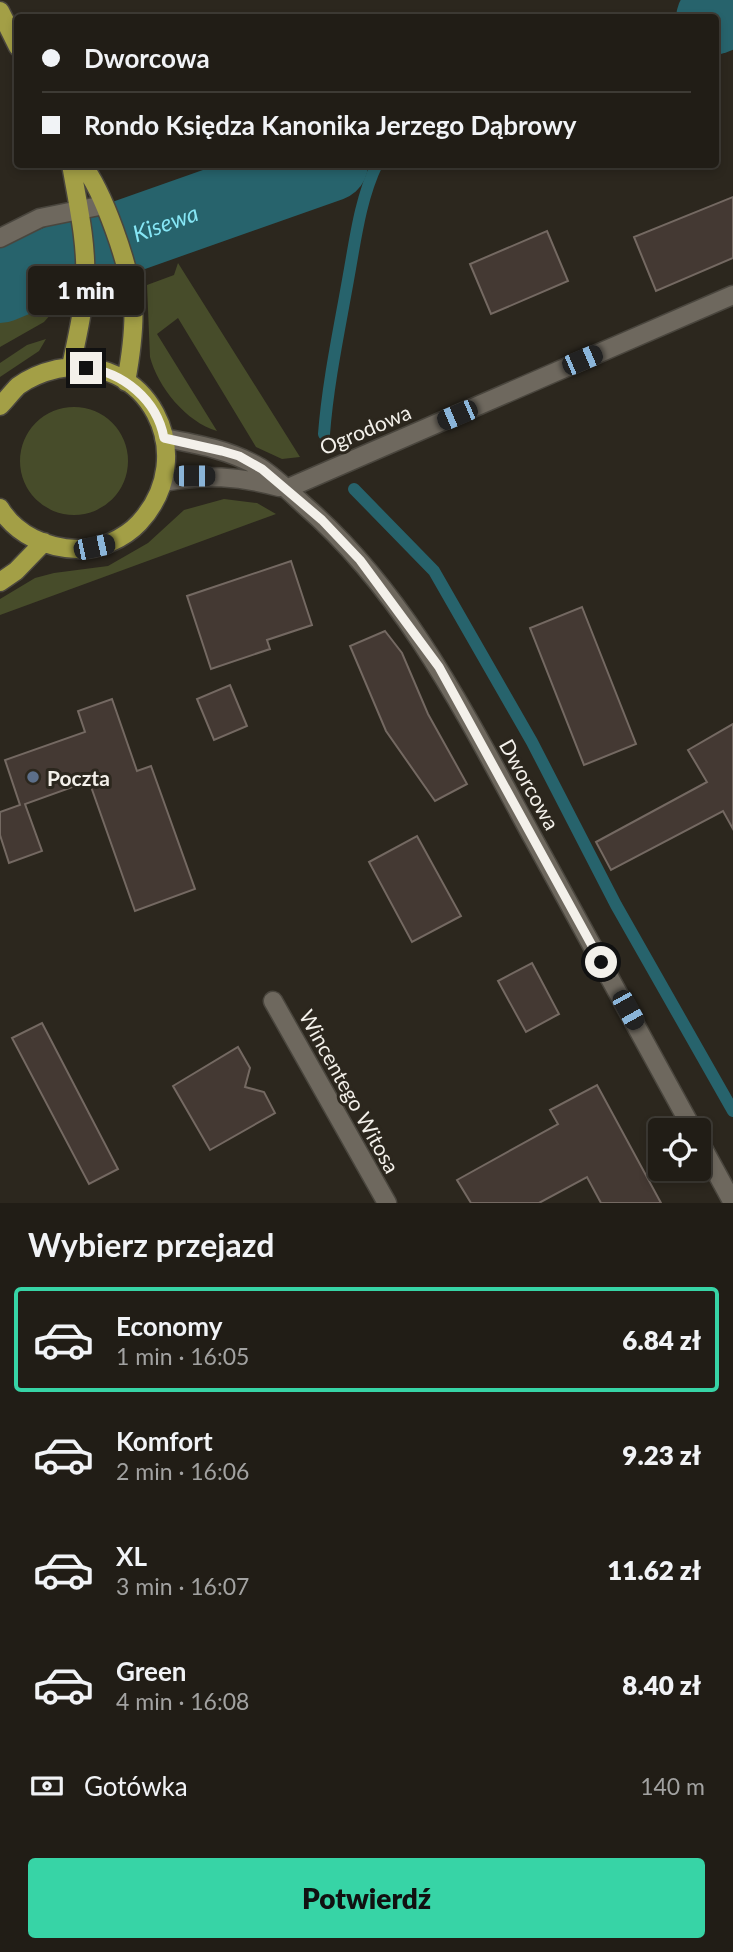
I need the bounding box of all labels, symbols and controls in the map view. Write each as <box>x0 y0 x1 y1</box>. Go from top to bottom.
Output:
text: Dworcowa <box>84 42 210 74</box>
text: Rondo Księdza Kanonika Jerzego Dąbrowy <box>84 109 577 141</box>
water label: Kisewa <box>129 198 202 247</box>
callout: 1 min <box>28 266 144 316</box>
text: 1 min <box>57 276 115 304</box>
car <box>559 342 606 378</box>
route end <box>70 352 102 384</box>
car <box>434 397 481 433</box>
street label: Ogrodowa <box>316 399 414 459</box>
car <box>174 466 216 487</box>
car <box>72 532 117 562</box>
street label: Dworcowa <box>495 734 565 834</box>
place label: Poczta <box>47 765 110 790</box>
marker: Poczta <box>25 769 41 785</box>
route start <box>585 946 617 978</box>
car <box>609 987 648 1033</box>
street label: Wincentego Witosa <box>295 1005 405 1177</box>
map controls <box>648 1118 711 1181</box>
button: locate <box>648 1118 711 1181</box>
text: Wybierz przejazd <box>28 1225 274 1264</box>
icon: car <box>32 1308 95 1371</box>
text: Economy <box>116 1310 222 1342</box>
text: 6.84 zł <box>622 1324 701 1356</box>
text: 1 min · 16:05 <box>116 1342 249 1370</box>
icon: car <box>32 1423 95 1486</box>
text: Komfort <box>116 1425 213 1457</box>
text: 9.23 zł <box>622 1439 701 1471</box>
text: 2 min · 16:06 <box>116 1457 249 1485</box>
icon: car <box>32 1538 95 1601</box>
text: XL <box>116 1540 147 1572</box>
text: 11.62 zł <box>607 1554 701 1586</box>
text: 3 min · 16:07 <box>116 1572 249 1600</box>
icon: car <box>32 1653 95 1716</box>
text: Green <box>116 1655 186 1687</box>
text: 8.40 zł <box>622 1669 701 1701</box>
text: 4 min · 16:08 <box>116 1687 249 1715</box>
icon: cash <box>28 1767 66 1805</box>
text: Gotówka <box>84 1770 188 1802</box>
text: 140 m <box>640 1772 705 1800</box>
button: Potwierdź <box>28 1858 705 1938</box>

